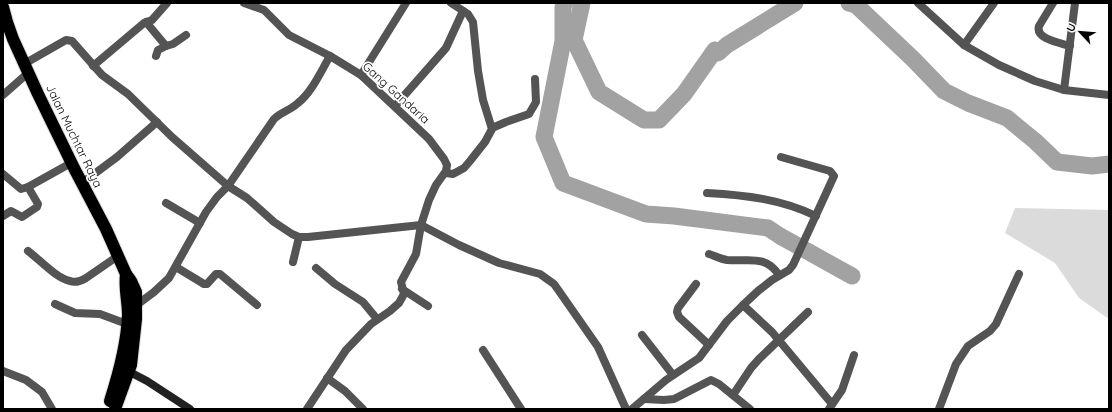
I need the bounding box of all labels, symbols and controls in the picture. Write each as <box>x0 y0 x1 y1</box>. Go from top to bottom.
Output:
north arrow <box>1060 12 1100 52</box>
text: U <box>1063 21 1079 34</box>
street label: Gang Gandaria <box>360 59 433 127</box>
street label: Jalan Muchtar Raya <box>43 82 106 190</box>

